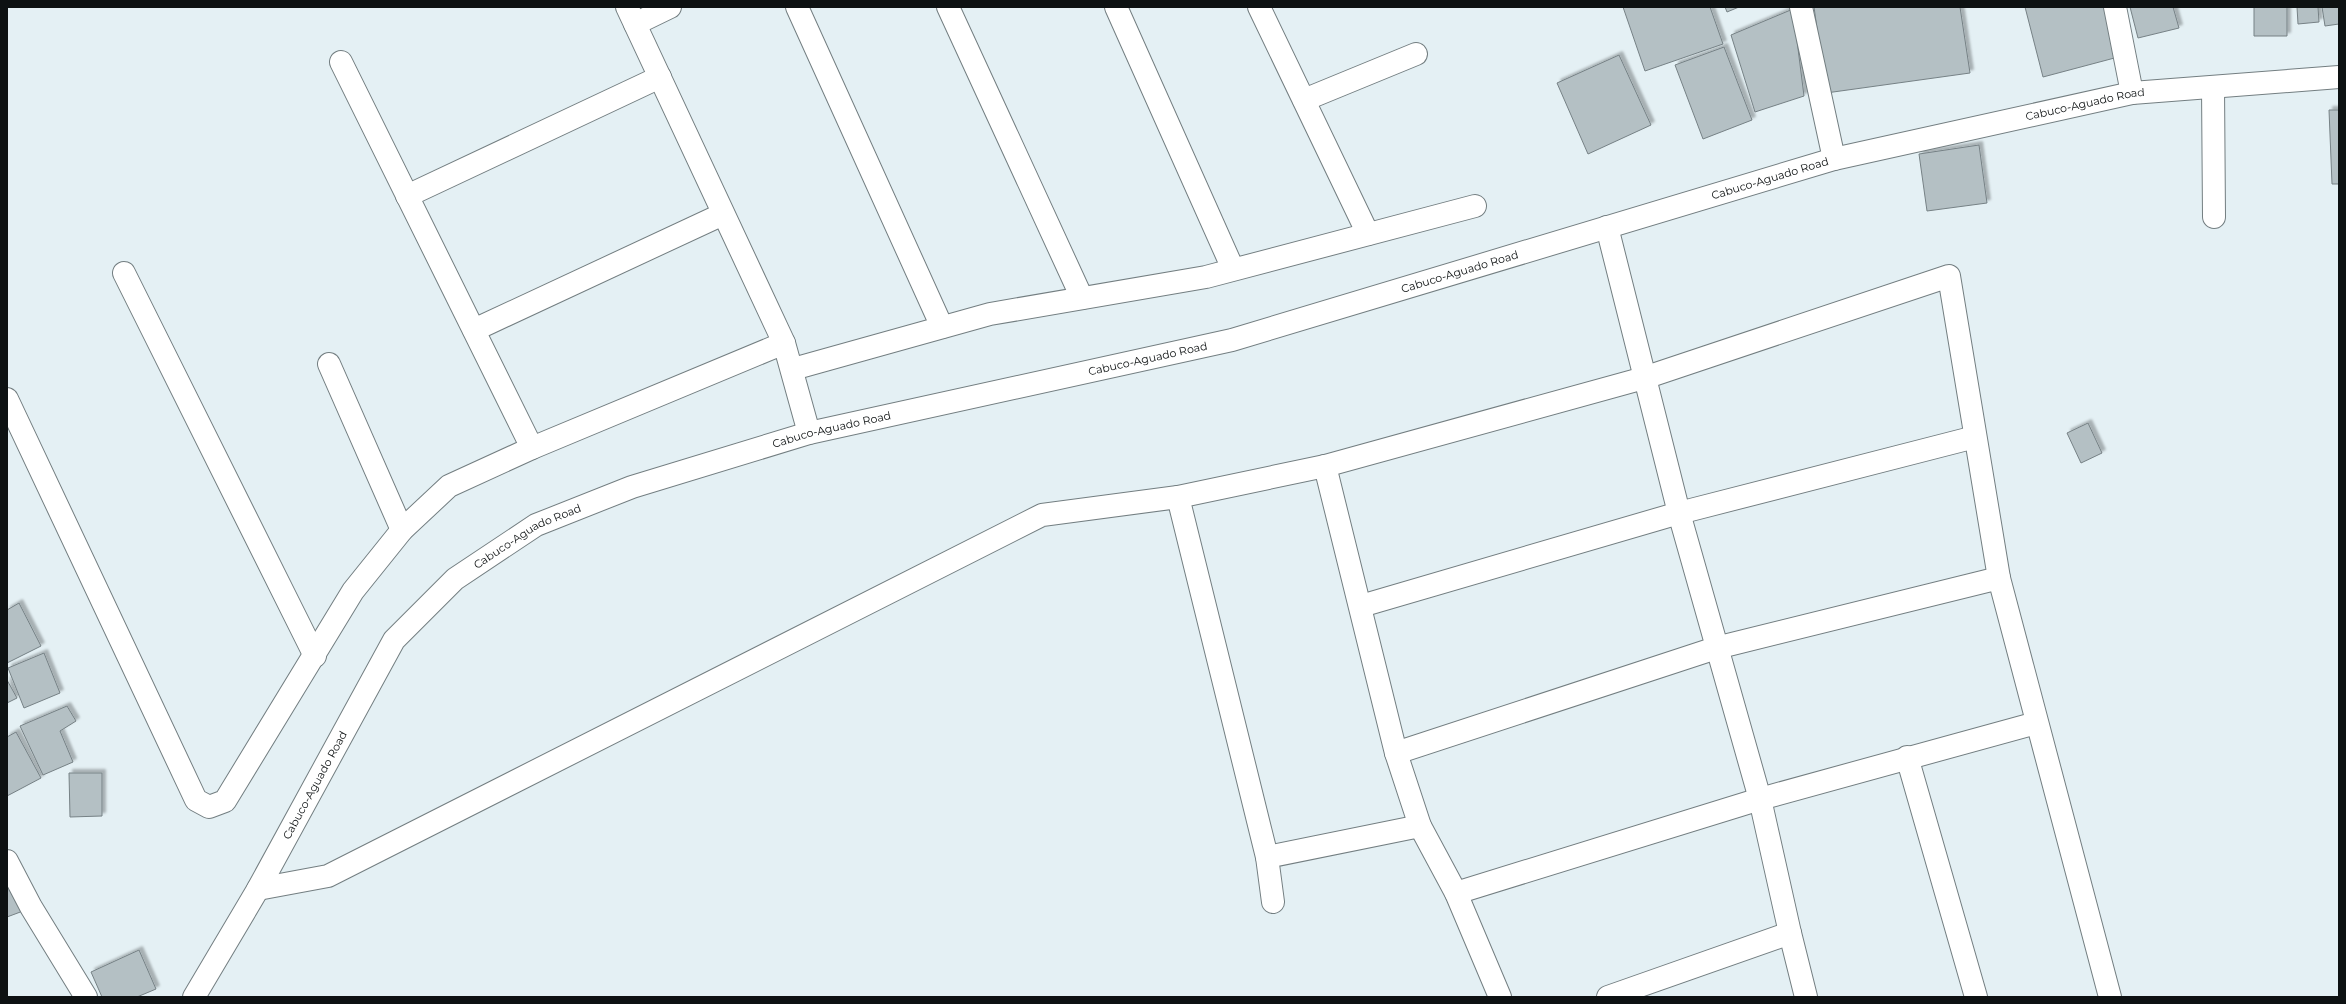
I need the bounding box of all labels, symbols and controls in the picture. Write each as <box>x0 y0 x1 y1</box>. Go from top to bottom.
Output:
street label: Cabuco-Aguado Road <box>2024 85 2145 123</box>
street label: Cabuco-Aguado Road <box>1710 154 1830 202</box>
street label: Cabuco-Aguado Road <box>1399 247 1520 296</box>
street label: Cabuco-Aguado Road <box>1087 339 1209 378</box>
street label: Cabuco-Aguado Road <box>771 408 892 451</box>
street label: Cabuco-Aguado Road <box>471 501 583 572</box>
street label: Cabuco-Aguado Road <box>279 728 350 842</box>

